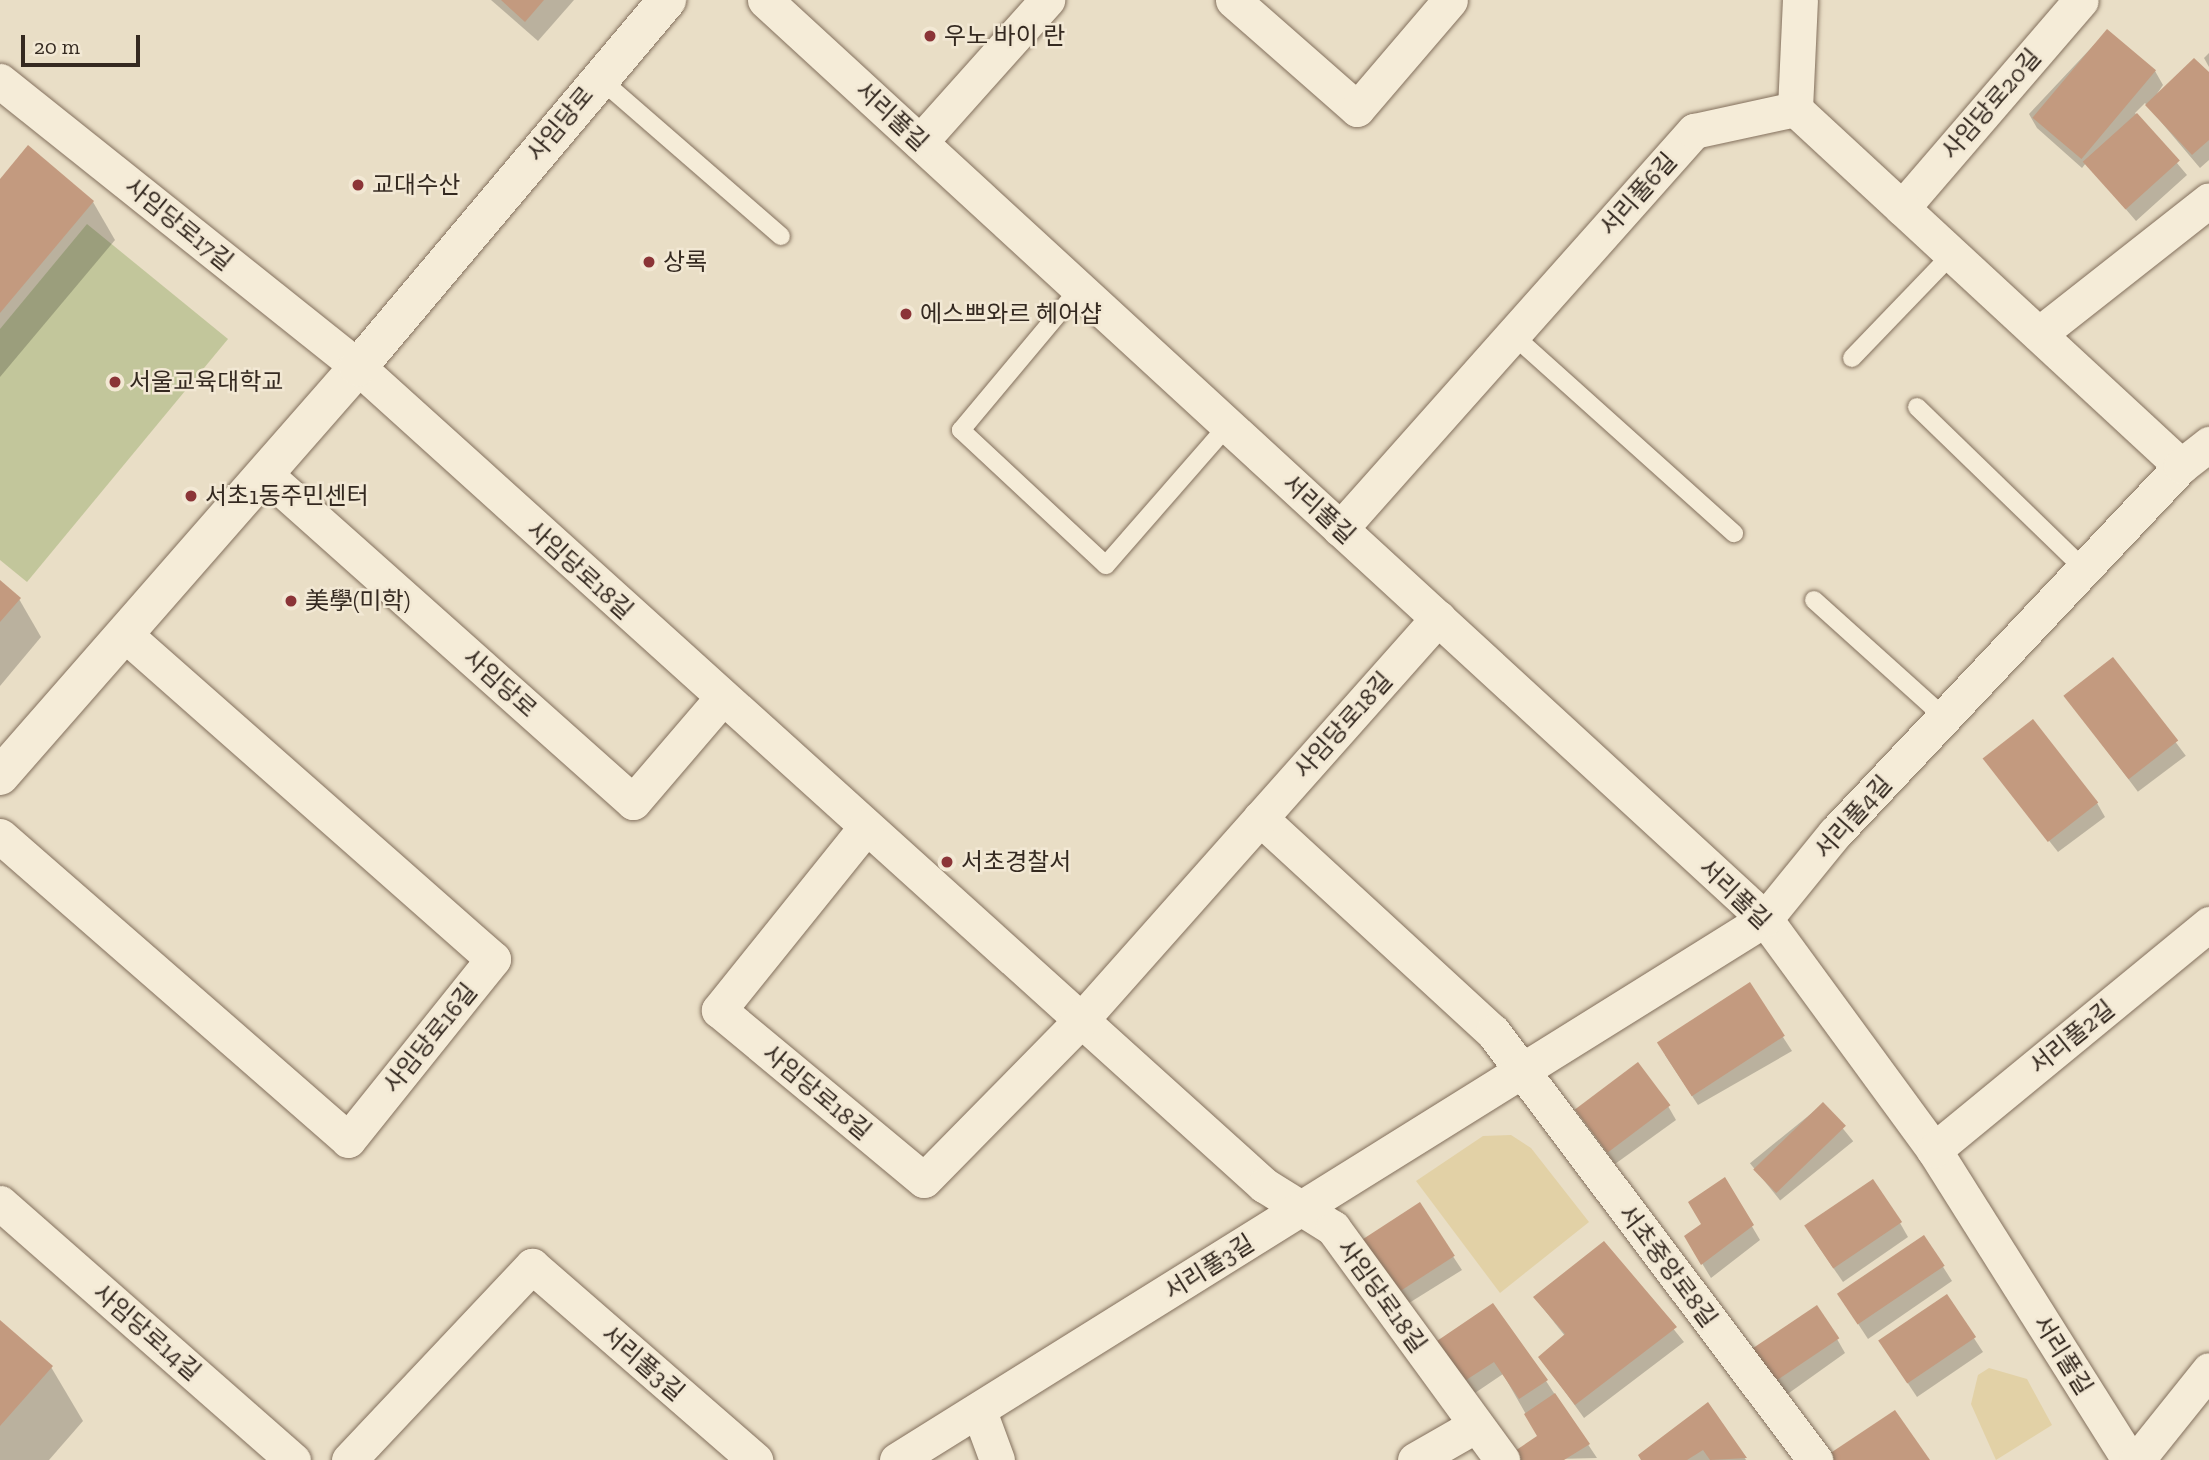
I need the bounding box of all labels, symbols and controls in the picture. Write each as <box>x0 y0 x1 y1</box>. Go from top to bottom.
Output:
scale bar <box>24 21 144 65</box>
place label: 우노 바이 란 <box>944 22 1065 50</box>
marker: 우노 바이 란 <box>922 28 938 44</box>
text: 20 m <box>34 34 80 59</box>
street label: 사임당로20길 <box>1935 43 2047 165</box>
street label: 서리풀길 <box>850 75 934 157</box>
street label: 사임당로 <box>521 81 599 167</box>
street label: 서리풀6길 <box>1593 147 1683 241</box>
place label: 교대수산 <box>372 171 460 199</box>
street label: 사임당로17길 <box>119 172 239 276</box>
marker: 교대수산 <box>350 177 366 193</box>
place label: 상록 <box>663 248 707 276</box>
marker: 상록 <box>641 254 657 270</box>
place label: 에스쁘와르 헤어샵 <box>920 300 1102 328</box>
marker: 에스쁘와르 헤어샵 <box>898 306 914 322</box>
place label: 서울교육대학교 <box>129 368 284 396</box>
marker: 서울교육대학교 <box>107 374 123 390</box>
street label: 서리풀길 <box>1277 468 1361 550</box>
place label: 서초1동주민센터 <box>205 482 369 510</box>
marker: 서초1동주민센터 <box>183 488 199 504</box>
street label: 사임당로18길 <box>521 515 639 625</box>
place label: 美學(미학) <box>305 587 410 615</box>
marker: 美學(미학) <box>283 593 299 609</box>
street label: 사임당로 <box>458 643 542 723</box>
street label: 사임당로18길 <box>1288 666 1398 784</box>
street label: 서리풀4길 <box>1808 770 1898 864</box>
place label: 서초경찰서 <box>961 848 1071 876</box>
street label: 서리풀길 <box>1693 853 1777 935</box>
marker: 서초경찰서 <box>939 854 955 870</box>
street label: 사임당로16길 <box>377 977 483 1099</box>
street label: 서리풀2길 <box>2024 994 2120 1080</box>
street label: 사임당로18길 <box>757 1038 877 1146</box>
street label: 서초중앙로8길 <box>1613 1199 1723 1333</box>
street label: 서리풀3길 <box>1159 1228 1259 1306</box>
street label: 사임당로18길 <box>1331 1234 1433 1358</box>
street label: 사임당로14길 <box>88 1278 206 1386</box>
street label: 서리풀길 <box>2027 1310 2099 1400</box>
street label: 서리풀3길 <box>596 1319 690 1407</box>

